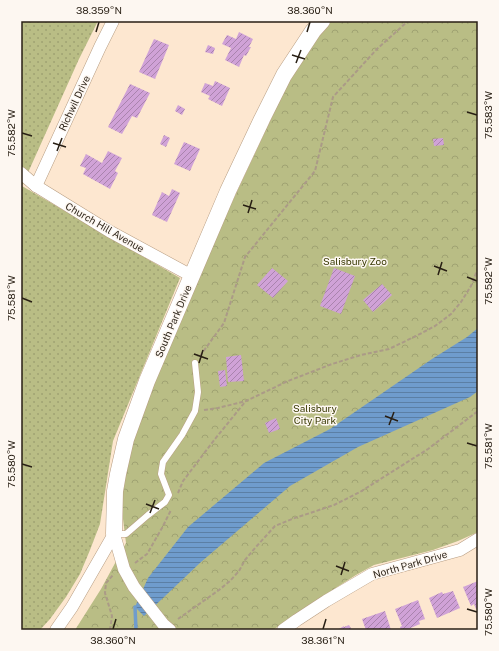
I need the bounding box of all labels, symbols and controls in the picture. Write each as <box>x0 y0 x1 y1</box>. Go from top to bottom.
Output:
text: 38.359°N <box>76 4 122 16</box>
text: 38.360°N <box>287 4 333 16</box>
street label: Richwil Drive <box>56 73 92 133</box>
text: 75.583°W <box>482 91 494 139</box>
text: 75.582°W <box>5 109 17 157</box>
street label: Church Hill Avenue <box>64 200 147 255</box>
park label: Salisbury Zoo <box>323 255 387 267</box>
text: 75.582°W <box>482 257 494 305</box>
text: 75.581°W <box>5 275 17 321</box>
street label: South Park Drive <box>152 282 194 359</box>
park label: Salisbury City Park <box>293 402 338 426</box>
text: 75.581°W <box>482 423 494 469</box>
text: 75.580°W <box>5 440 17 488</box>
street label: North Park Drive <box>371 548 449 580</box>
text: 75.580°W <box>482 588 494 636</box>
text: 38.360°N <box>90 634 136 646</box>
text: 38.361°N <box>301 634 345 646</box>

